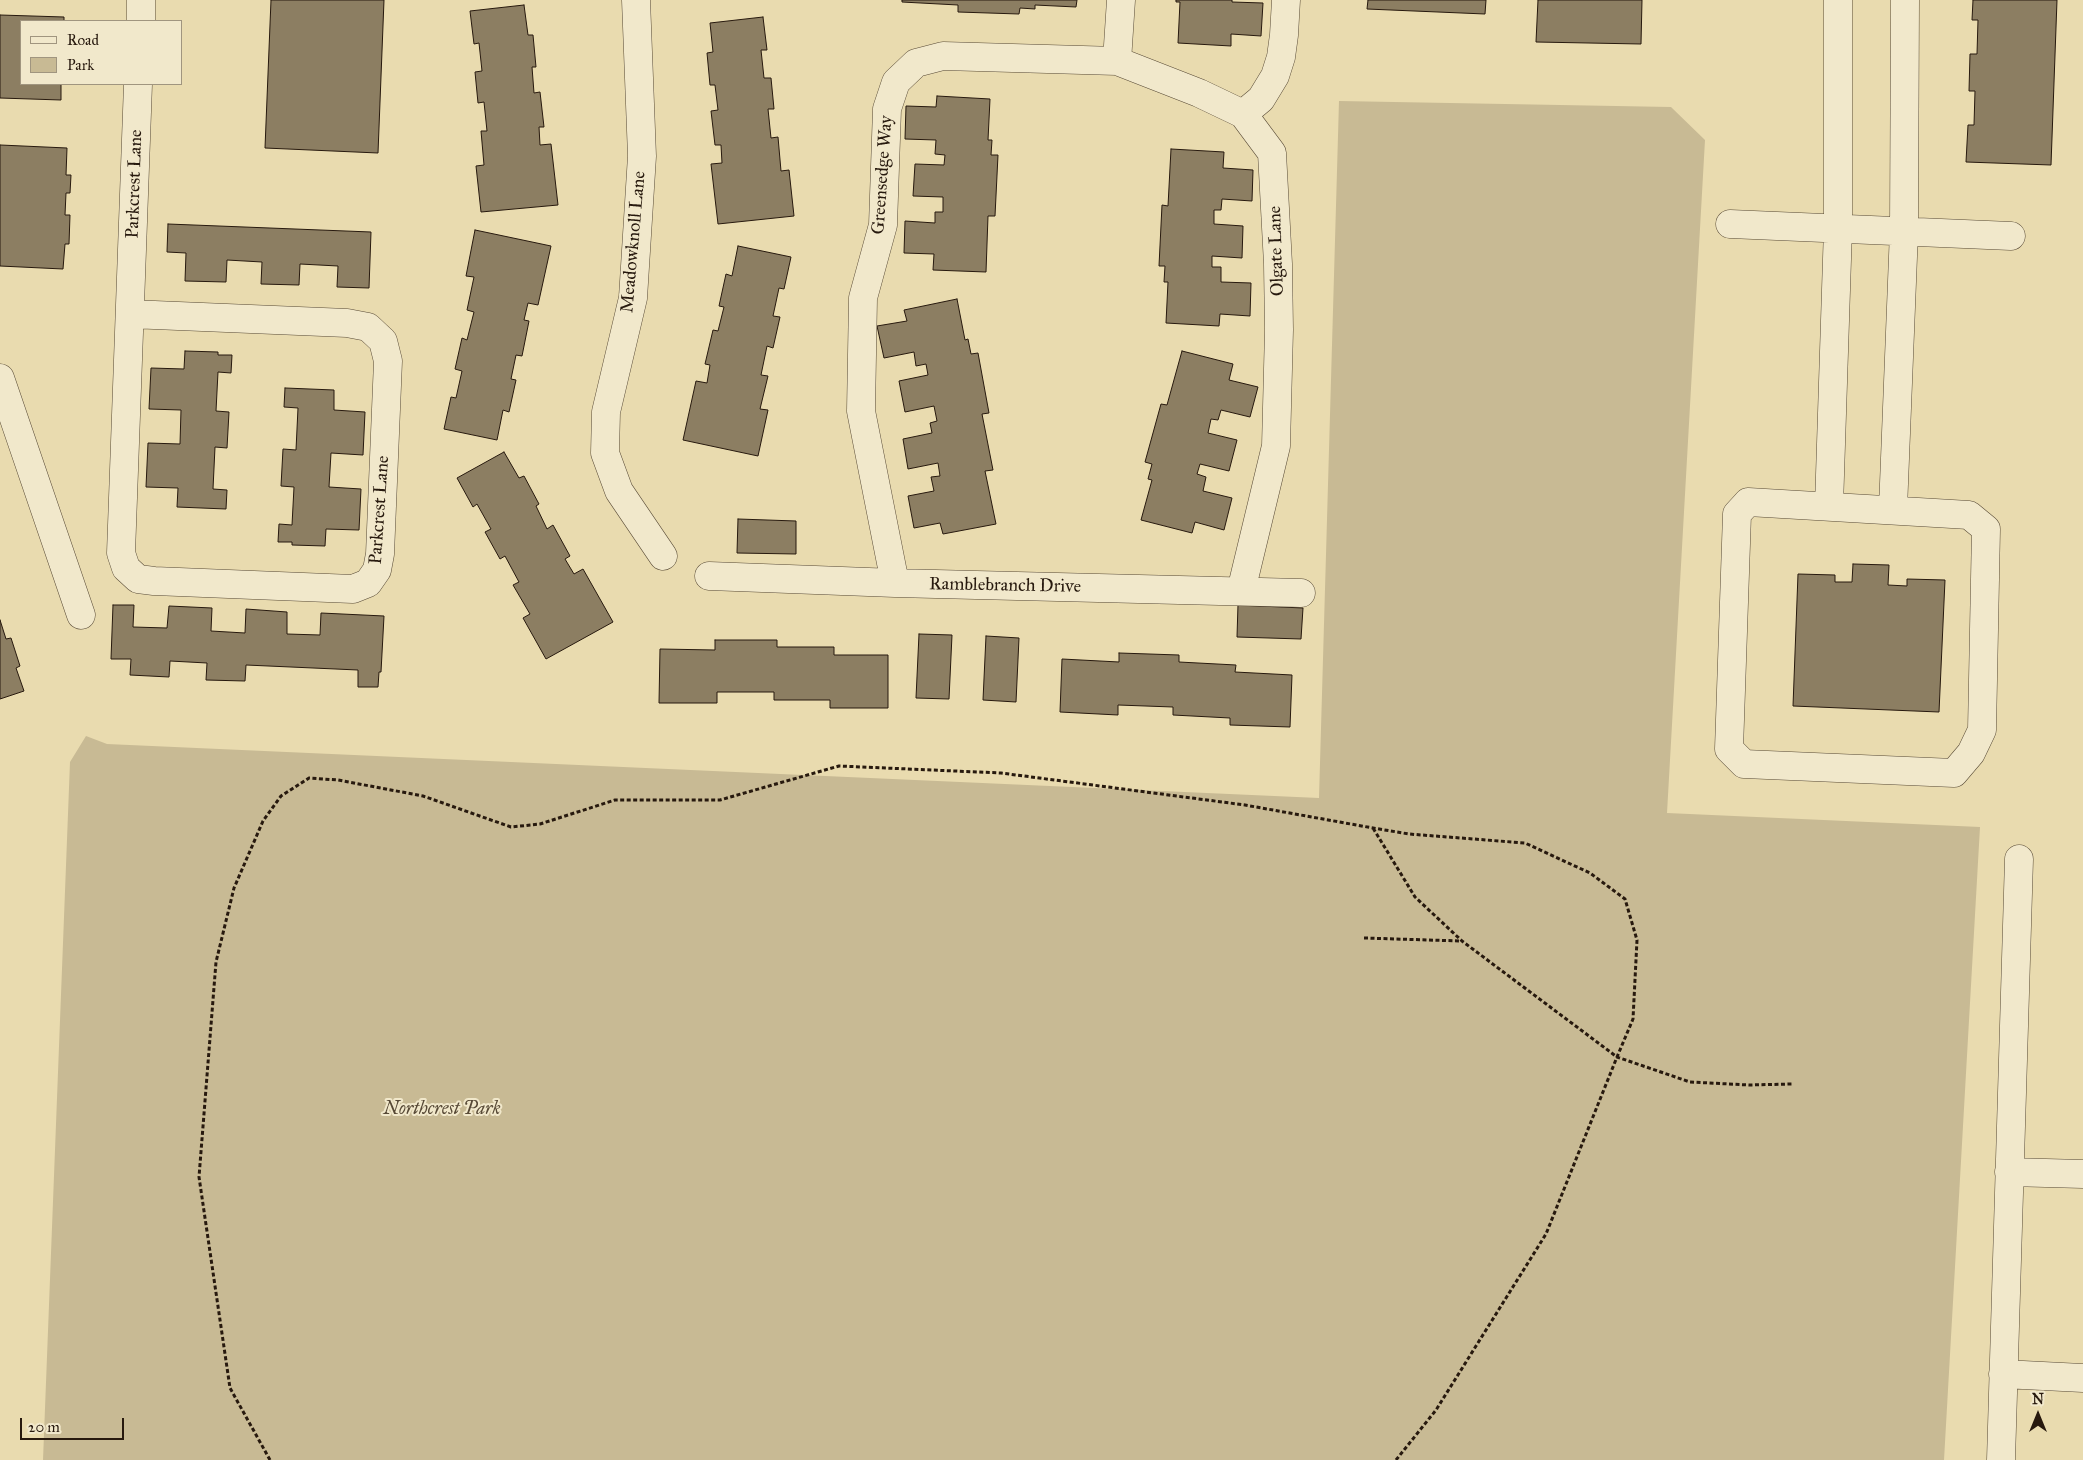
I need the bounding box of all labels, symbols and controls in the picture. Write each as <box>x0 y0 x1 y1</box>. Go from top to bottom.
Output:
legend <box>20 20 182 85</box>
text: Road <box>67 31 99 49</box>
text: Park <box>67 56 94 74</box>
street label: Greensedge Way <box>868 115 898 235</box>
street label: Parkcrest Lane <box>122 129 148 239</box>
street label: Meadowknoll Lane <box>617 170 651 314</box>
street label: Olgate Lane <box>1265 205 1289 297</box>
street label: Parkcrest Lane <box>365 455 395 565</box>
street label: Ramblebranch Drive <box>929 574 1081 598</box>
park label: Northcrest Park <box>383 1099 501 1121</box>
north arrow <box>2013 1390 2063 1440</box>
text: N <box>2032 1391 2044 1408</box>
scale bar <box>22 1408 126 1440</box>
text: 20 m <box>28 1418 60 1436</box>

